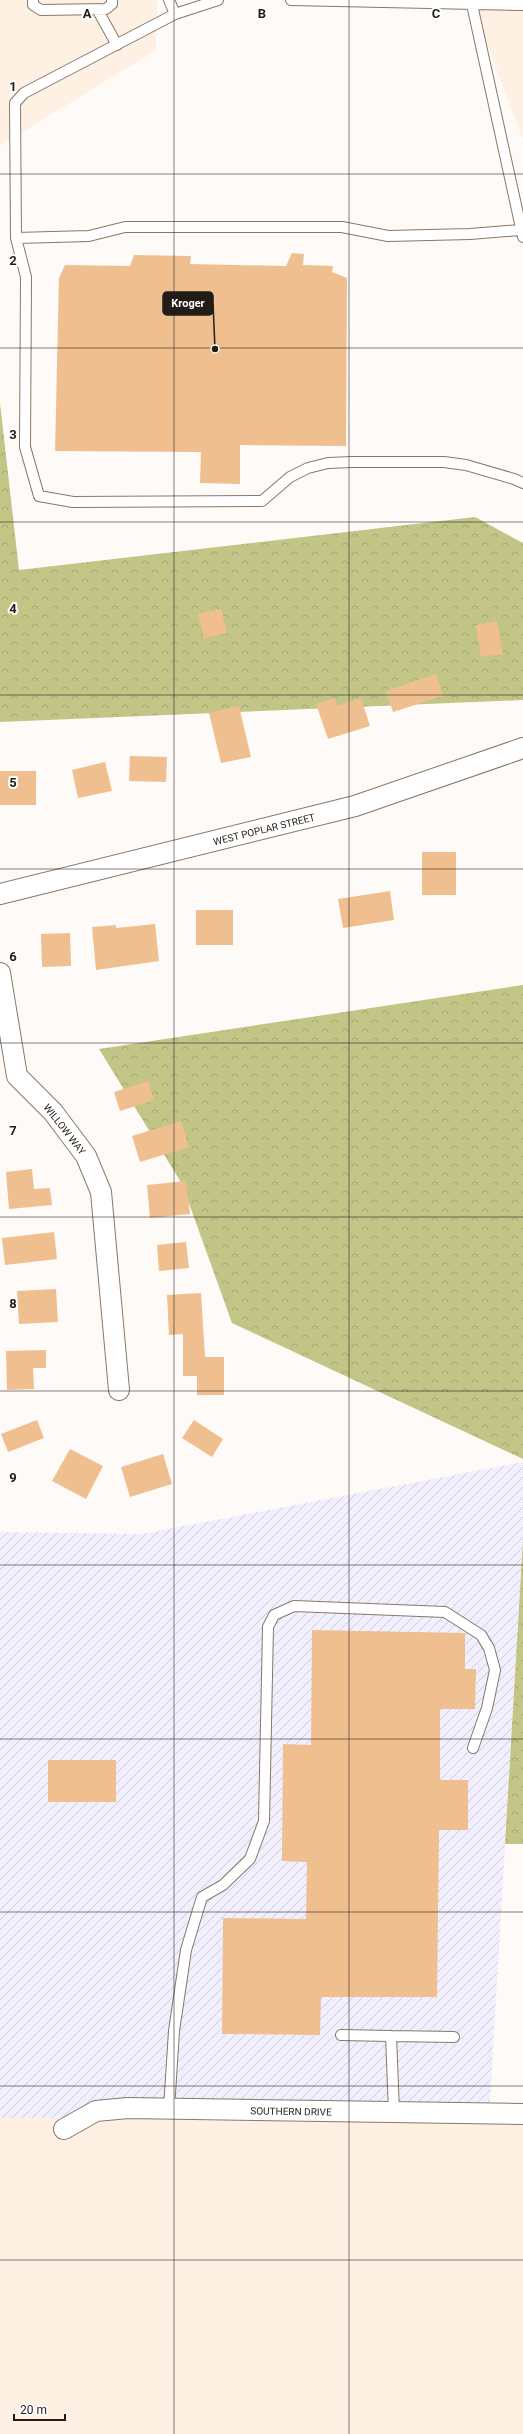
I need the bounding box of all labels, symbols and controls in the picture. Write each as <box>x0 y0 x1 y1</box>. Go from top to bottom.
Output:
text: A <box>83 6 92 21</box>
text: B <box>258 6 266 21</box>
text: C <box>432 6 441 21</box>
text: 1 <box>9 79 17 94</box>
text: 2 <box>9 253 17 268</box>
callout: Kroger <box>163 292 213 315</box>
text: Kroger <box>171 297 205 310</box>
text: 3 <box>9 427 17 442</box>
text: 4 <box>9 601 17 616</box>
text: 5 <box>9 775 17 790</box>
street label: WEST POPLAR STREET <box>212 812 316 847</box>
text: 6 <box>9 949 17 964</box>
street label: WILLOW WAY <box>41 1102 88 1157</box>
text: 7 <box>9 1123 17 1138</box>
text: 8 <box>9 1296 17 1311</box>
text: 9 <box>9 1470 17 1485</box>
street label: SOUTHERN DRIVE <box>250 2105 332 2118</box>
scale bar <box>14 2396 65 2422</box>
text: 20 m <box>20 2403 47 2417</box>

